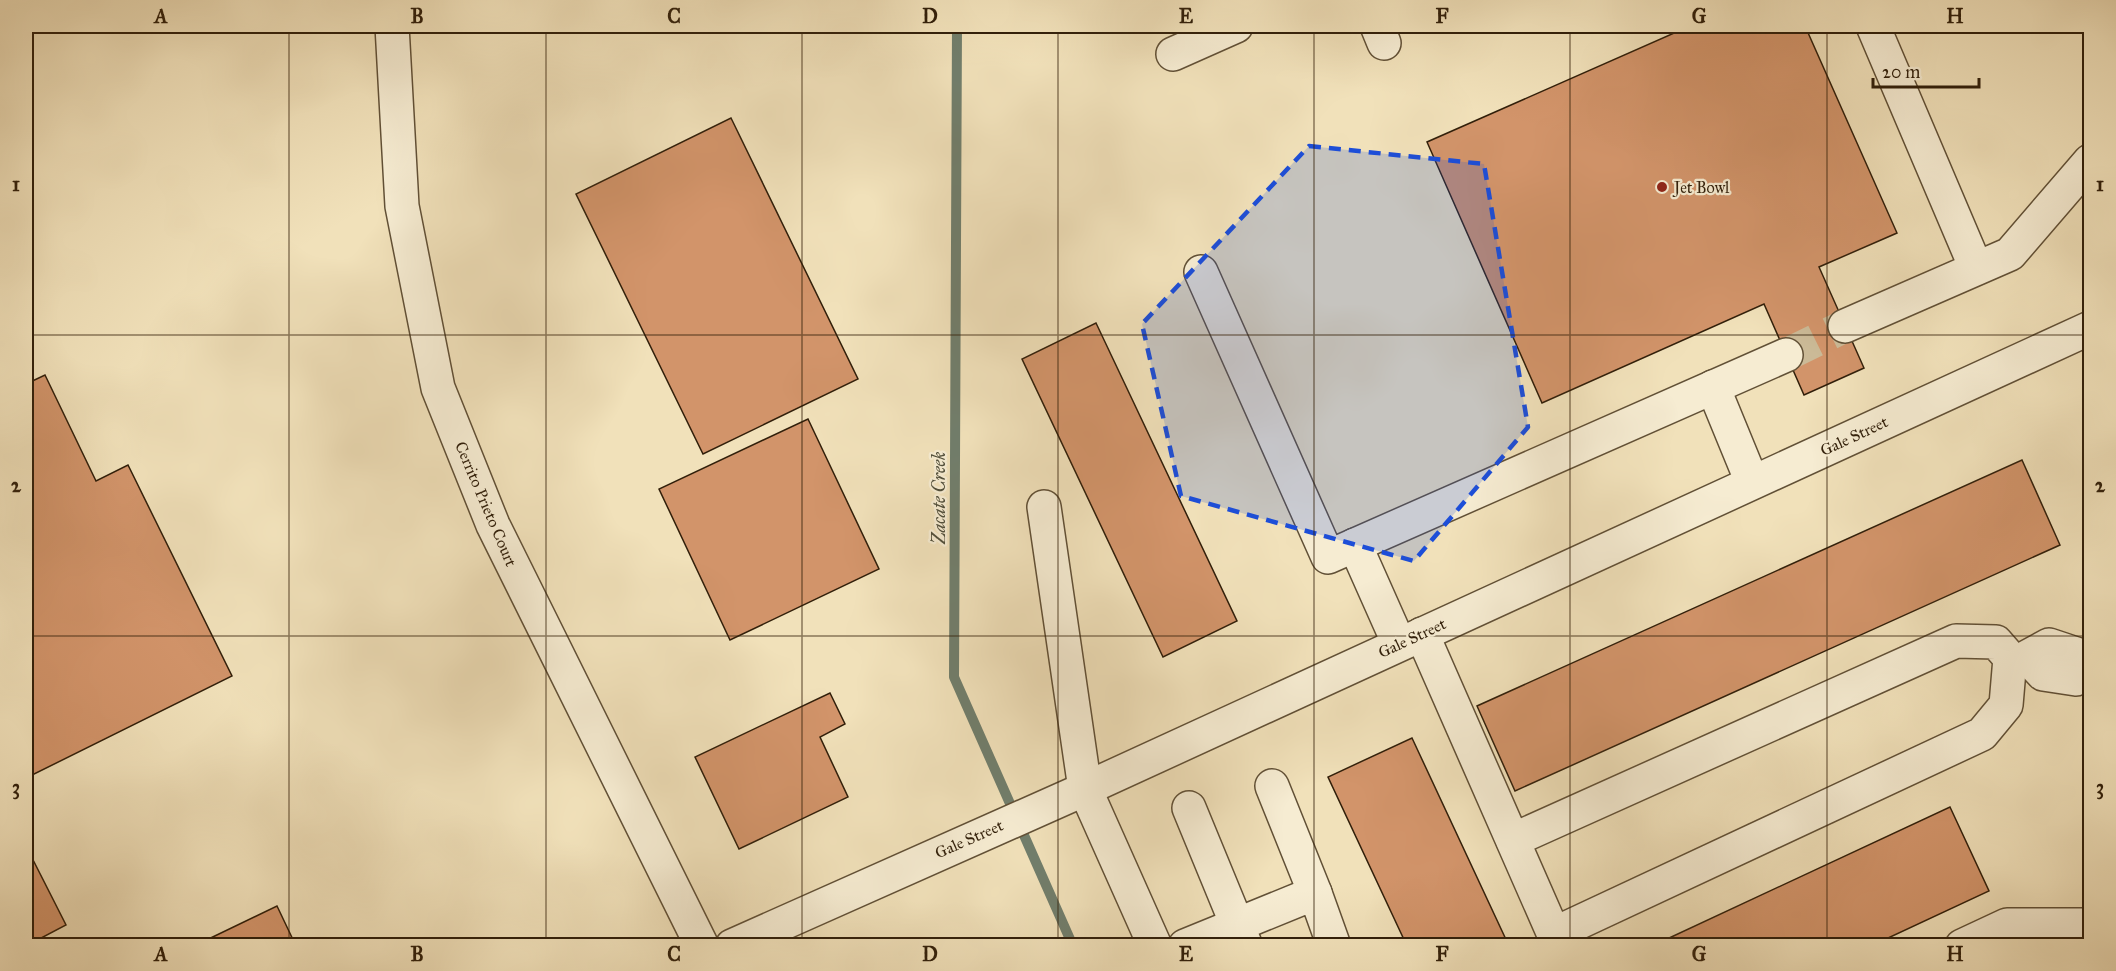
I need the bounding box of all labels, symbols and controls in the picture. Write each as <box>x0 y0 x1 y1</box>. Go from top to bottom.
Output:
text: A <box>152 4 168 28</box>
text: B <box>410 4 424 28</box>
text: C <box>667 4 681 28</box>
text: D <box>922 4 938 28</box>
text: E <box>1179 4 1194 28</box>
text: F <box>1435 4 1449 28</box>
text: G <box>1692 4 1707 28</box>
text: H <box>1946 4 1964 28</box>
scale bar <box>1873 51 1980 89</box>
text: 20 m <box>1882 61 1920 83</box>
text: 1 <box>12 172 20 196</box>
text: 1 <box>2096 172 2104 196</box>
place label: Jet Bowl <box>1672 178 1730 198</box>
marker: Jet Bowl <box>1655 180 1669 194</box>
street label: Gale Street <box>1817 412 1891 460</box>
street label: Cerrito Prieto Court <box>451 439 521 570</box>
water label: Zacate Creek <box>928 452 950 545</box>
text: 2 <box>11 473 22 497</box>
text: 2 <box>2095 473 2106 497</box>
street label: Gale Street <box>1375 614 1449 662</box>
text: 3 <box>12 775 20 800</box>
text: 3 <box>2096 775 2104 800</box>
street label: Gale Street <box>932 815 1006 862</box>
text: A <box>152 942 168 966</box>
text: B <box>410 942 424 966</box>
text: C <box>667 942 681 966</box>
text: D <box>922 942 938 966</box>
text: E <box>1179 942 1194 966</box>
text: F <box>1435 942 1449 966</box>
text: G <box>1692 942 1707 966</box>
text: H <box>1946 942 1964 966</box>

